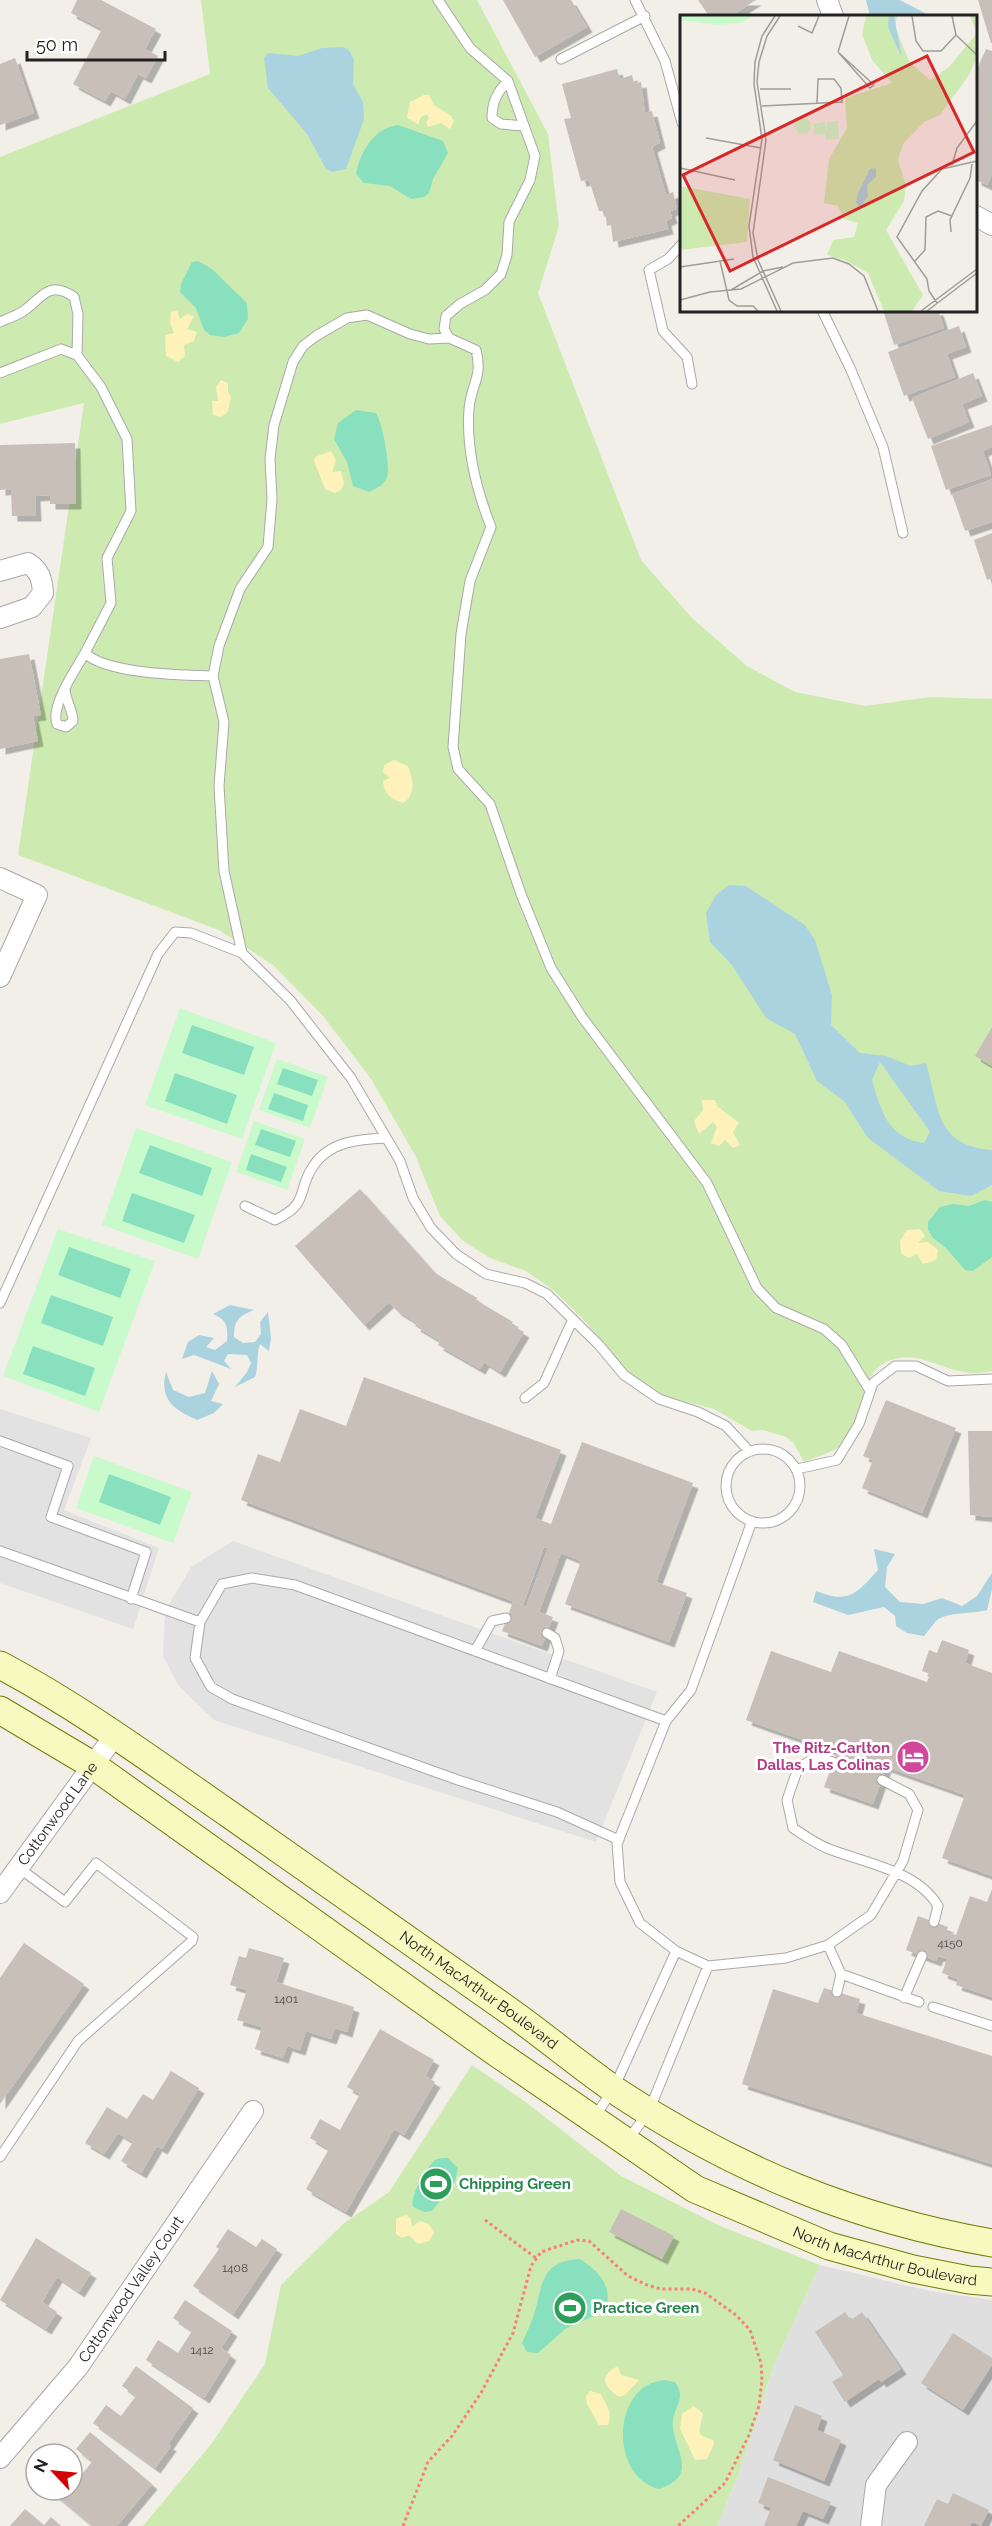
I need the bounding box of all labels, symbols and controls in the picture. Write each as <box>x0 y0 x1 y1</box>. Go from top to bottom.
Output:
inset map <box>680 15 977 312</box>
scale bar <box>27 24 165 62</box>
text: 50 m <box>36 34 78 55</box>
place label: The Ritz-Carlton Dallas, Las Colinas <box>757 1739 890 1774</box>
hotel icon: The Ritz-Carlton Dallas, Las Colinas <box>895 1739 931 1775</box>
street label: Cottonwood Lane <box>14 1758 102 1869</box>
street label: North MacArthur Boulevard <box>396 1927 561 2053</box>
house number: 4150 <box>937 1936 963 1950</box>
house number: 1401 <box>274 1992 298 2006</box>
sports icon: Chipping Green <box>418 2166 454 2202</box>
place label: Chipping Green <box>459 2175 571 2193</box>
street label: Cottonwood Valley Court <box>75 2213 187 2366</box>
street label: North MacArthur Boulevard <box>790 2223 978 2290</box>
house number: 1408 <box>222 2261 248 2275</box>
sports icon: Practice Green <box>552 2290 588 2326</box>
place label: Practice Green <box>593 2299 699 2317</box>
house number: 1412 <box>190 2343 214 2357</box>
north arrow <box>24 2442 84 2502</box>
text: N <box>30 2456 52 2475</box>

